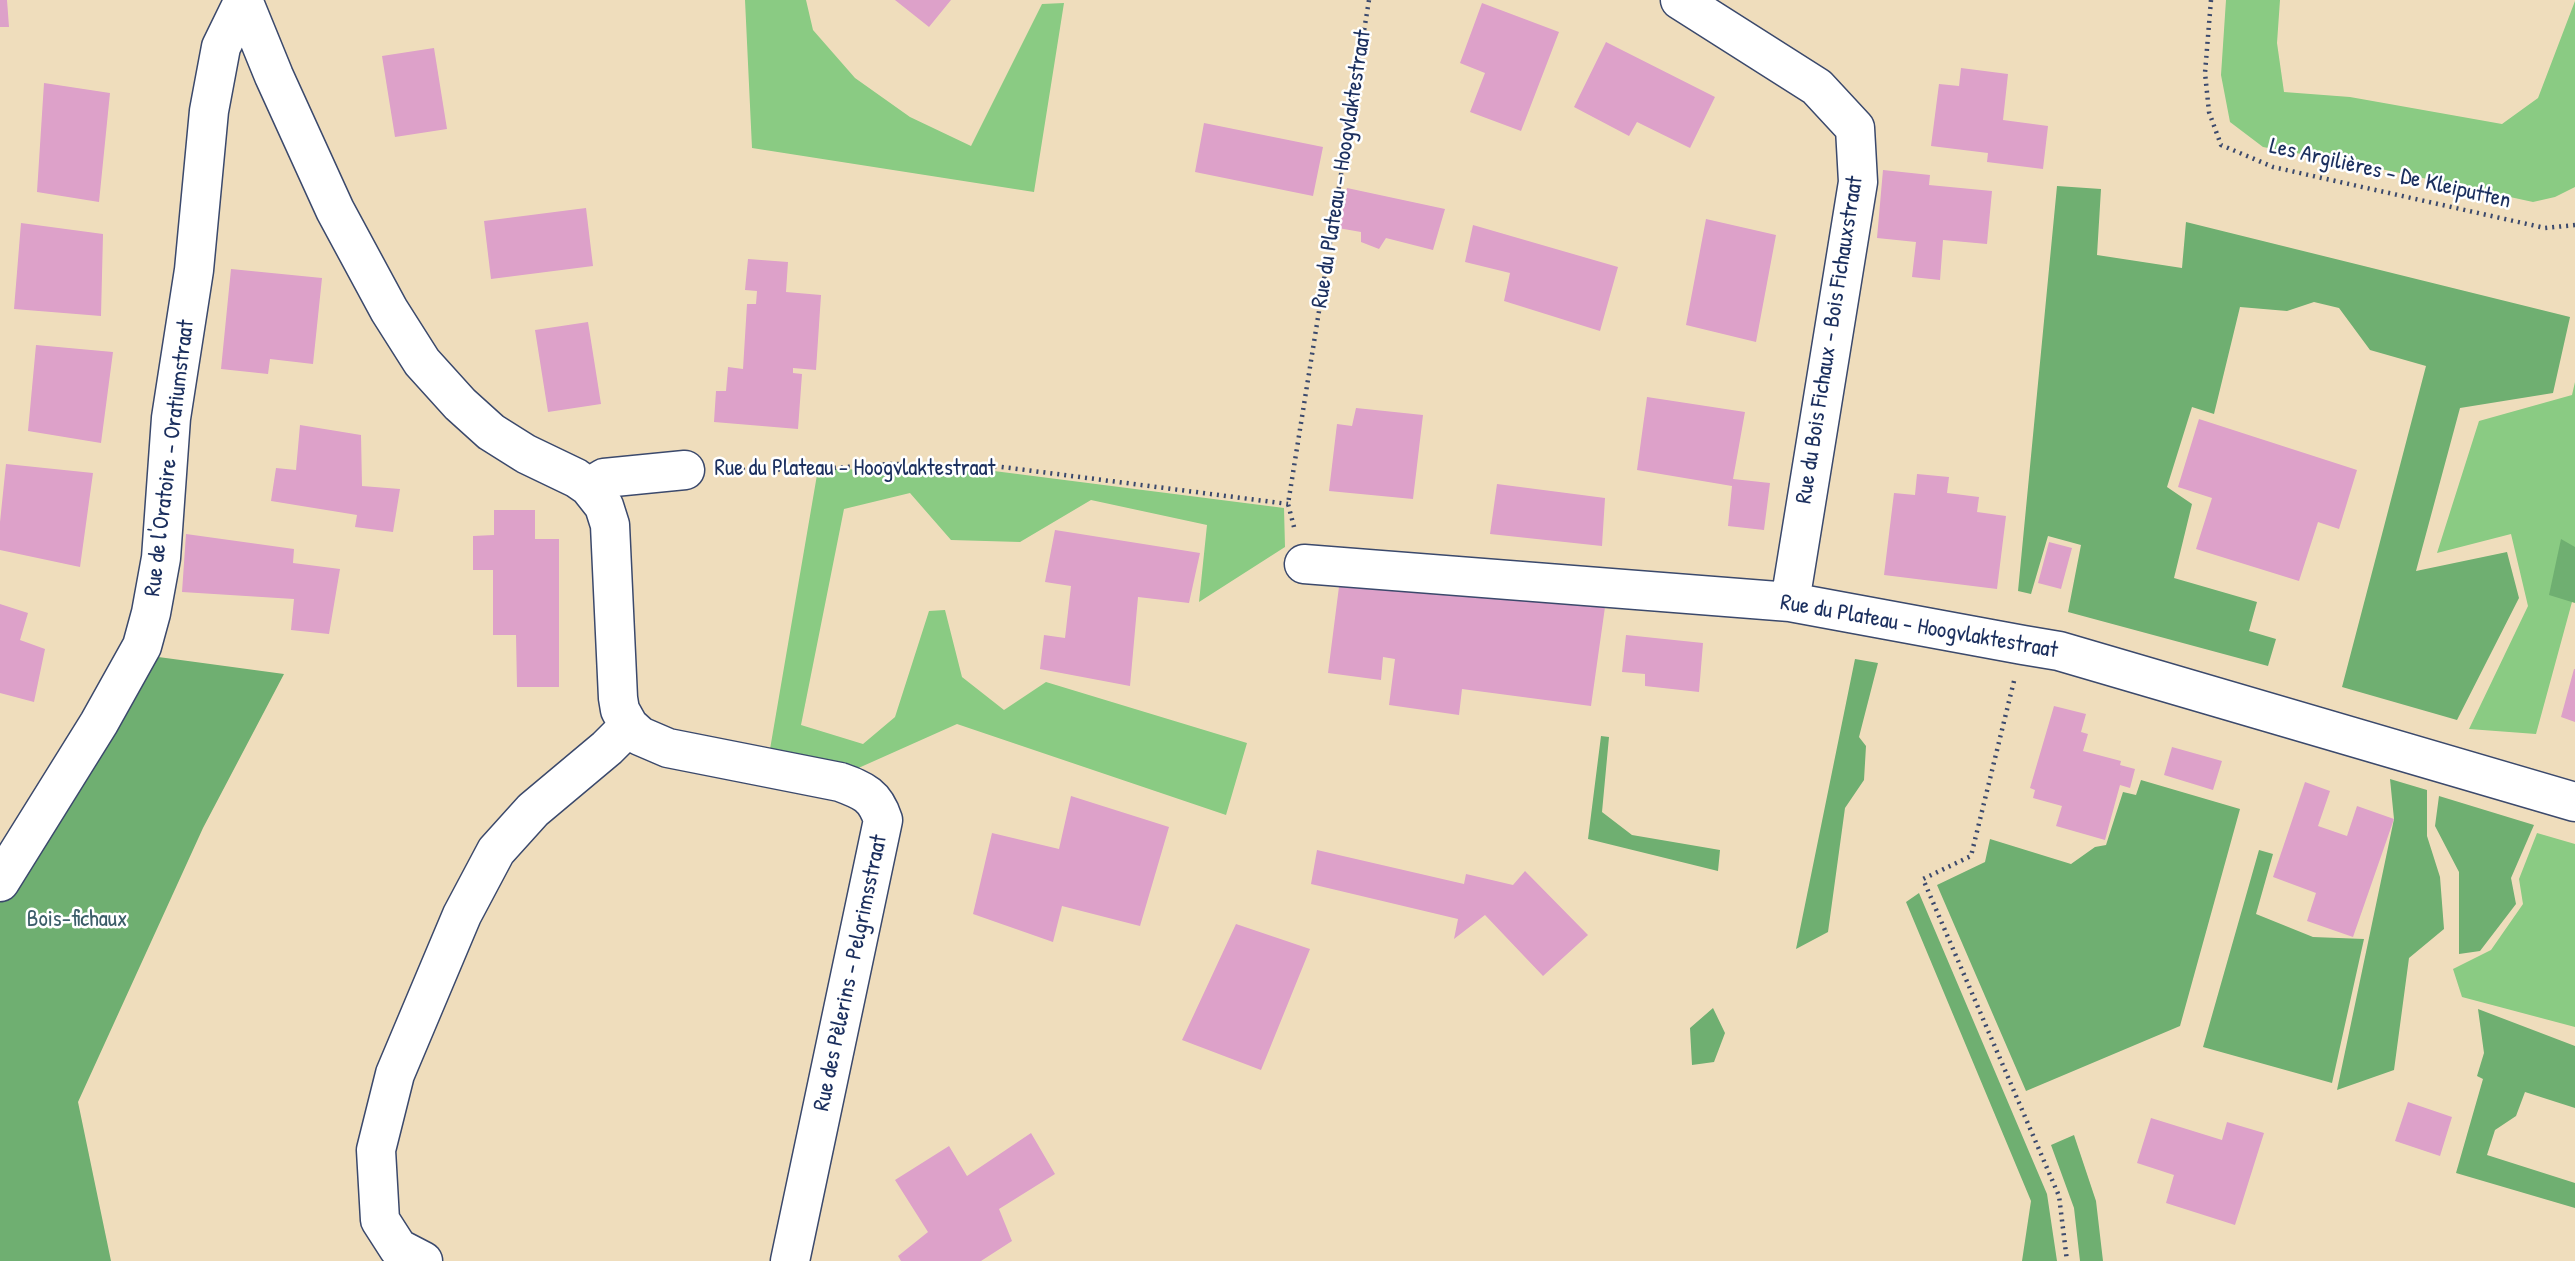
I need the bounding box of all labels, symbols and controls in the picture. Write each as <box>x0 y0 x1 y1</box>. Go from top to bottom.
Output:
street label: Rue du Plateau - Hoogvlaktestraat <box>1306 28 1378 310</box>
street label: Les Argilières - De Kleiputten <box>2267 133 2513 215</box>
street label: Rue du Bois Fichaux - Bois Fichauxstraat <box>1790 174 1870 506</box>
street label: Rue de l'Oratoire - Oratiumstraat <box>139 318 201 598</box>
street label: Rue du Plateau - Hoogvlaktestraat <box>715 455 995 483</box>
street label: Rue du Plateau - Hoogvlaktestraat <box>1778 589 2060 665</box>
street label: Rue des Pèlerins - Pelgrimsstraat <box>808 832 894 1114</box>
park label: Bois-fichaux <box>27 906 127 934</box>

